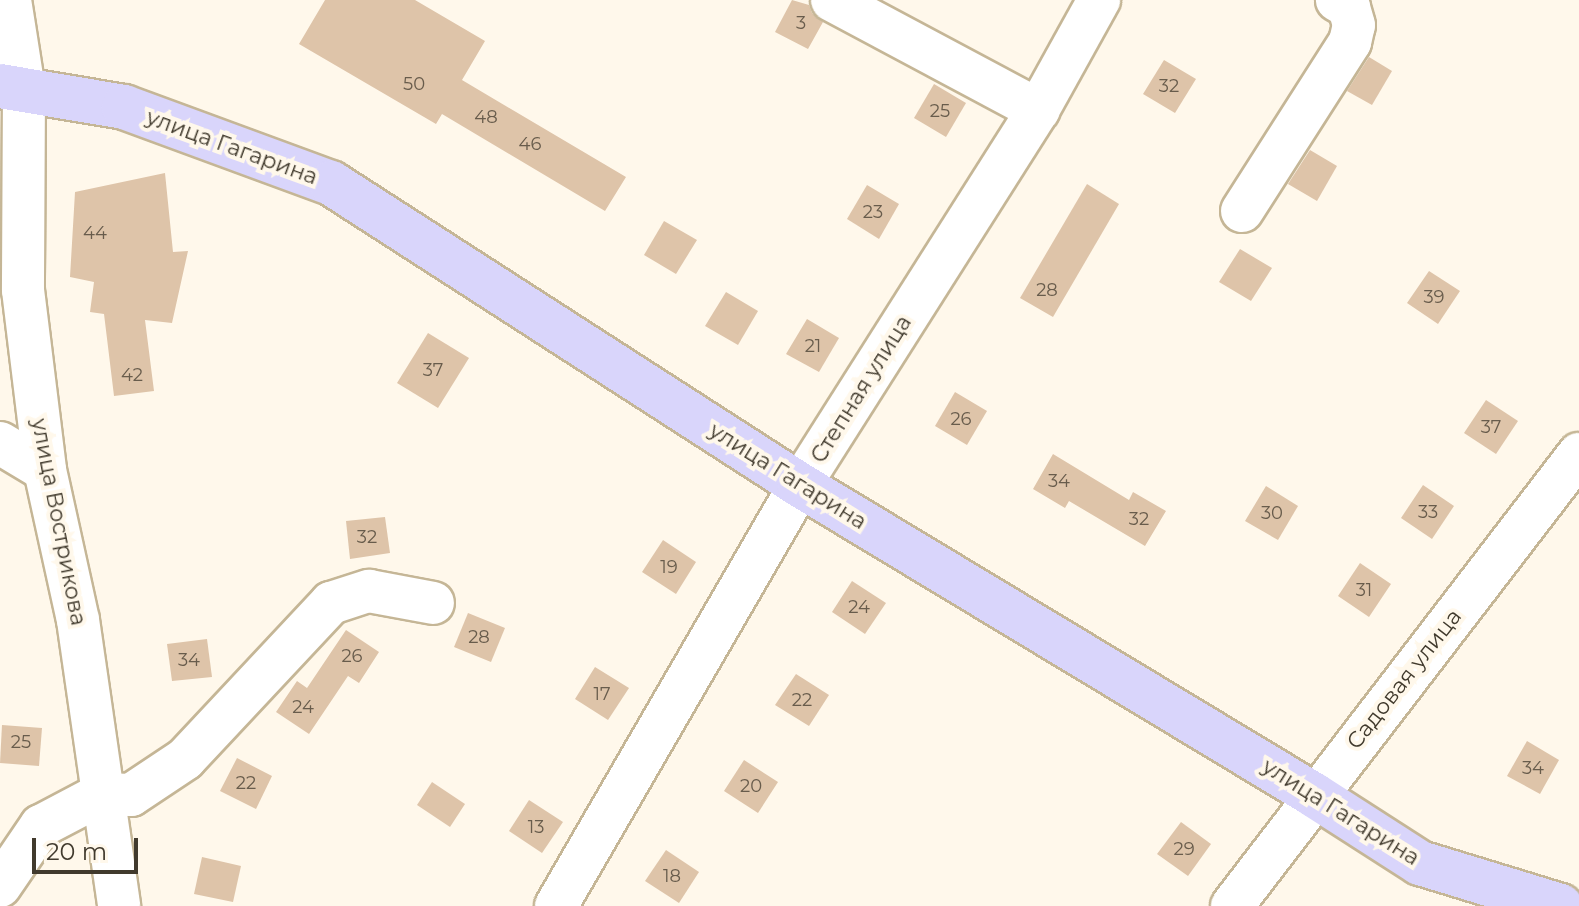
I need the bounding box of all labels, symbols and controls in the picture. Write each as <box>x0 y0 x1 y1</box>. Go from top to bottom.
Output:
house number: 3 <box>796 12 806 34</box>
house number: 50 <box>403 73 425 95</box>
house number: 32 <box>1159 75 1179 97</box>
house number: 25 <box>930 100 950 122</box>
street label: улица Гагарина <box>143 104 321 190</box>
house number: 48 <box>474 106 498 128</box>
house number: 46 <box>519 133 541 155</box>
house number: 23 <box>863 201 883 223</box>
house number: 44 <box>83 222 107 244</box>
house number: 28 <box>1036 279 1058 301</box>
house number: 39 <box>1423 286 1445 308</box>
street label: Степная улица <box>805 310 917 468</box>
house number: 21 <box>805 335 821 357</box>
house number: 37 <box>423 359 443 381</box>
house number: 42 <box>121 364 143 386</box>
house number: 26 <box>950 408 972 430</box>
street label: улица Вострикова <box>26 416 92 628</box>
house number: 37 <box>1481 416 1501 438</box>
street label: улица Гагарина <box>705 417 871 535</box>
house number: 34 <box>1048 470 1070 492</box>
house number: 33 <box>1418 501 1438 523</box>
house number: 30 <box>1261 502 1283 524</box>
house number: 32 <box>1129 508 1149 530</box>
house number: 32 <box>357 526 377 548</box>
house number: 19 <box>660 556 678 578</box>
house number: 31 <box>1356 579 1372 601</box>
house number: 24 <box>848 596 870 618</box>
street label: Садовая улица <box>1341 604 1467 754</box>
house number: 28 <box>468 626 490 648</box>
house number: 26 <box>341 645 363 667</box>
house number: 34 <box>178 649 200 671</box>
house number: 17 <box>593 683 611 705</box>
house number: 22 <box>792 689 812 711</box>
house number: 24 <box>292 696 314 718</box>
house number: 25 <box>11 731 31 753</box>
street label: улица Гагарина <box>1258 753 1424 871</box>
house number: 34 <box>1522 757 1544 779</box>
house number: 22 <box>236 772 256 794</box>
house number: 20 <box>740 775 762 797</box>
house number: 13 <box>528 816 544 838</box>
scale bar <box>36 822 142 872</box>
text: 20 m <box>46 837 107 866</box>
house number: 29 <box>1173 838 1195 860</box>
house number: 18 <box>663 865 681 887</box>

